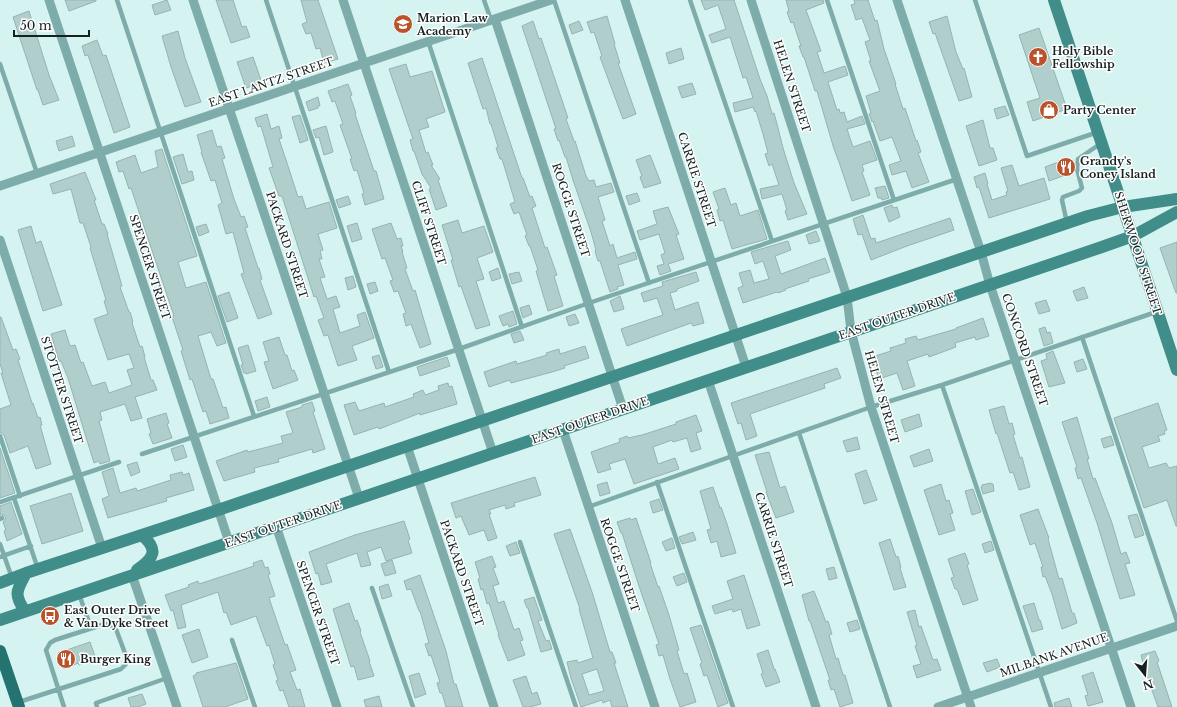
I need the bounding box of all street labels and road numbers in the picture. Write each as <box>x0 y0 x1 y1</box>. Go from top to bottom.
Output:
street label: HELEN STREET <box>770 38 814 134</box>
street label: EAST LANTZ STREET <box>207 54 336 110</box>
street label: CARRIE STREET <box>675 130 719 230</box>
street label: ROGGE STREET <box>549 161 593 259</box>
street label: CLIFF STREET <box>409 179 449 267</box>
street label: PACKARD STREET <box>263 190 311 301</box>
street label: SHERWOOD STREET <box>1111 190 1165 317</box>
street label: SPENCER STREET <box>126 213 174 322</box>
street label: EAST OUTER DRIVE <box>837 289 957 343</box>
street label: CONCORD STREET <box>999 292 1051 409</box>
street label: STOTTER STREET <box>38 334 86 446</box>
street label: HELEN STREET <box>862 349 902 445</box>
street label: EAST OUTER DRIVE <box>530 393 650 447</box>
street label: CARRIE STREET <box>752 490 796 590</box>
street label: EAST OUTER DRIVE <box>223 497 343 551</box>
street label: ROGGE STREET <box>597 516 643 614</box>
street label: PACKARD STREET <box>437 518 487 628</box>
street label: SPENCER STREET <box>293 559 343 667</box>
street label: MILBANK AVENUE <box>998 630 1110 680</box>

